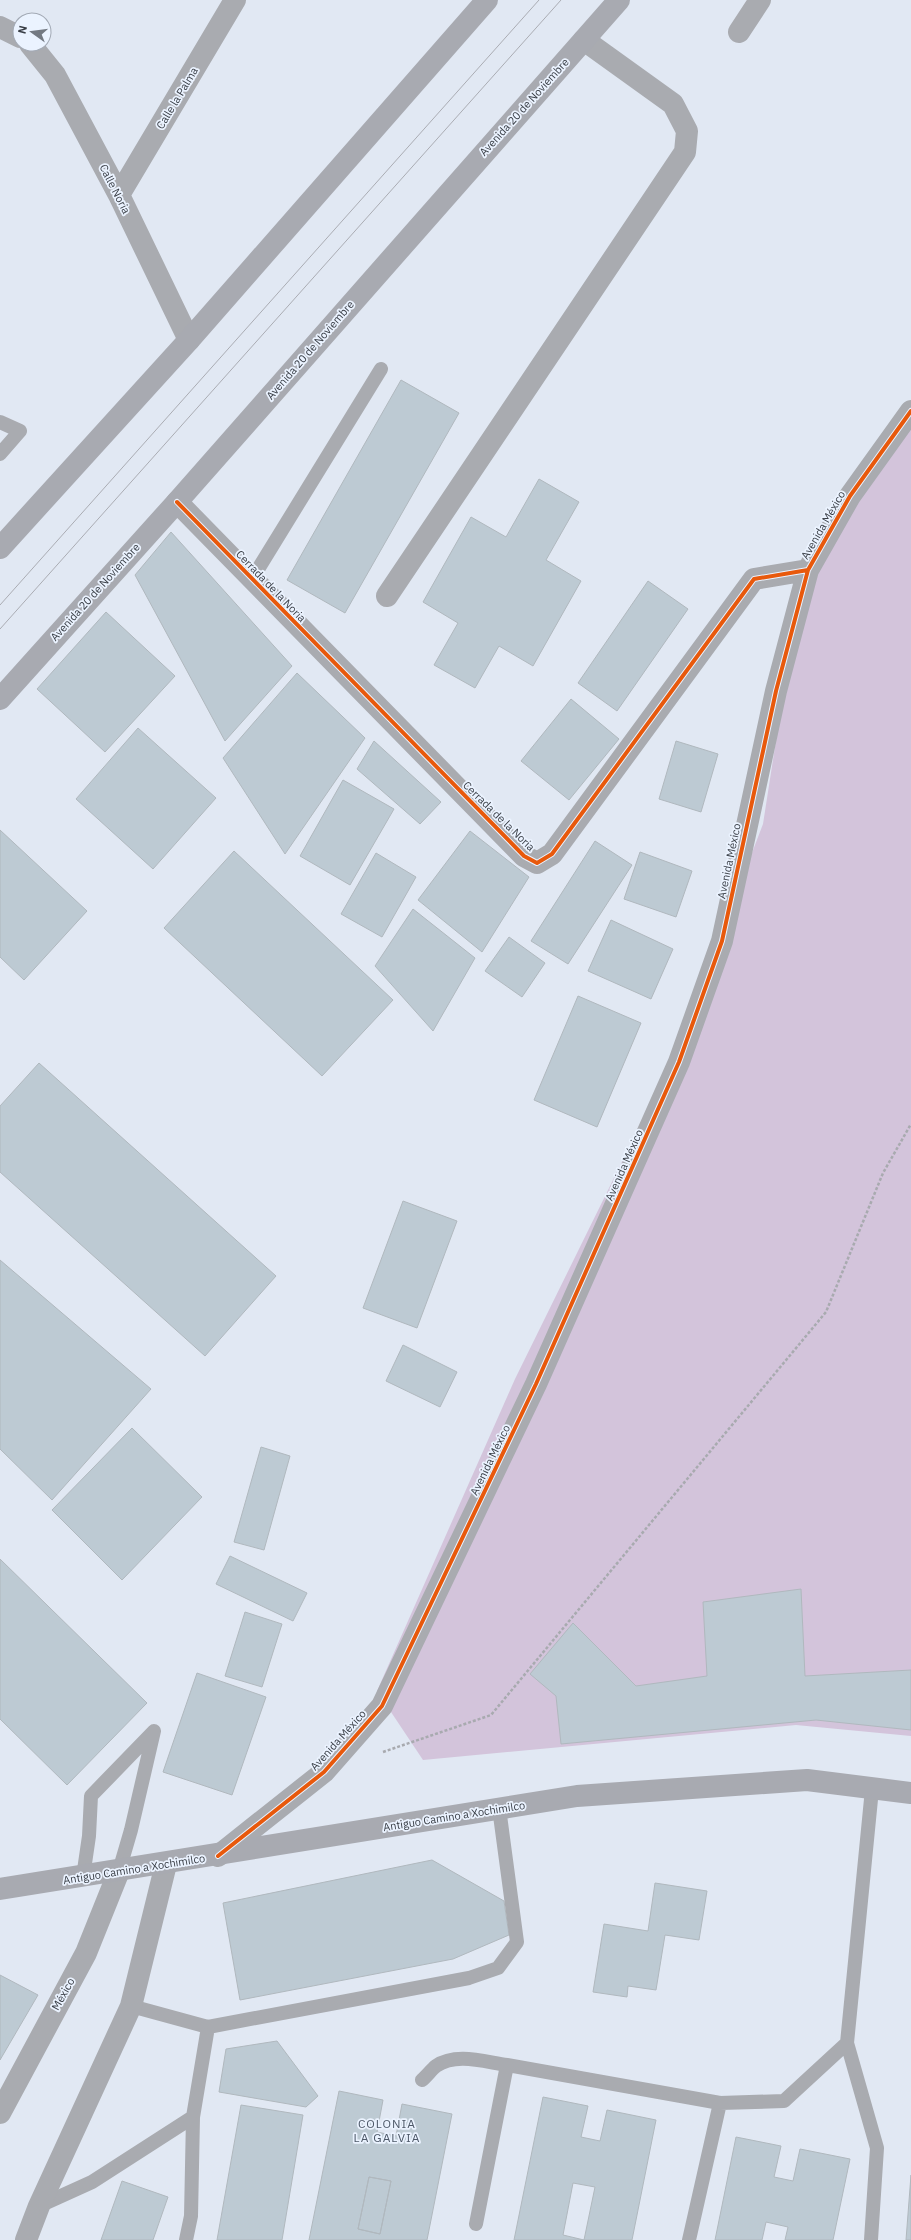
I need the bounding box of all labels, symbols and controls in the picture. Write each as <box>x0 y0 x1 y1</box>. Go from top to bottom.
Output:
north arrow <box>12 12 52 52</box>
text: N <box>15 24 30 35</box>
street label: Avenida 20 de Noviembre <box>476 55 572 159</box>
street label: Calle la Palma <box>153 64 201 131</box>
street label: Calle Noria <box>97 162 134 216</box>
street label: Avenida 20 de Noviembre <box>263 298 357 402</box>
street label: Avenida México <box>798 488 848 562</box>
street label: Avenida 20 de Noviembre <box>47 540 143 644</box>
street label: Cerrada de la Noria <box>233 547 309 625</box>
street label: Cerrada de la Noria <box>460 778 538 854</box>
street label: Avenida México <box>714 822 744 900</box>
street label: Avenida México <box>602 1127 646 1203</box>
street label: Avenida México <box>467 1422 513 1498</box>
street label: Avenida México <box>307 1707 369 1773</box>
street label: Antiguo Camino a Xochimilco <box>382 1798 526 1834</box>
street label: Antiguo Camino a Xochimilco <box>62 1851 206 1887</box>
street label: México <box>48 1975 78 2013</box>
district label: COLONIA LA GALVIA <box>354 2116 420 2145</box>

